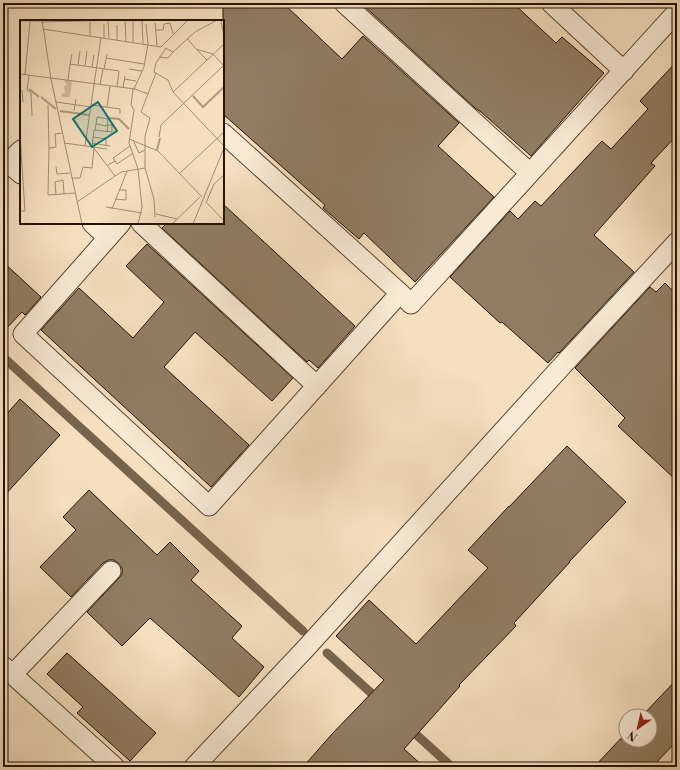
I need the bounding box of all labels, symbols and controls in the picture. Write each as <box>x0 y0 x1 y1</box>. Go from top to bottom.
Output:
inset map <box>20 20 224 224</box>
north arrow <box>618 708 658 748</box>
text: N <box>625 727 640 744</box>

